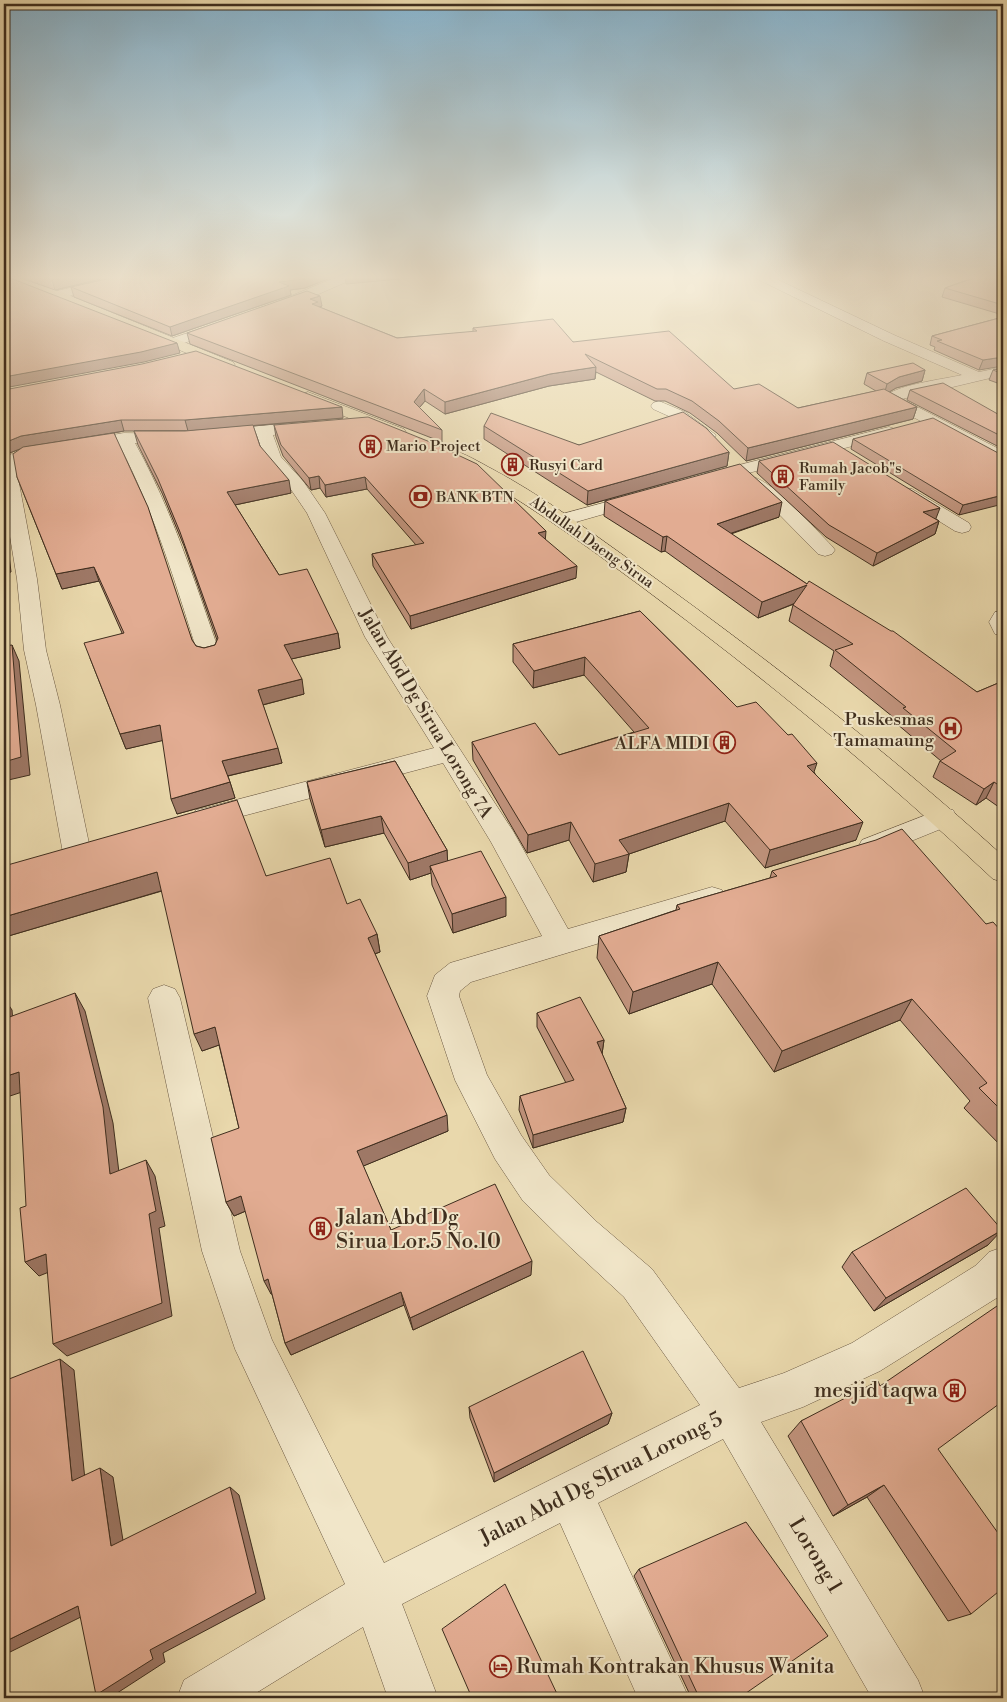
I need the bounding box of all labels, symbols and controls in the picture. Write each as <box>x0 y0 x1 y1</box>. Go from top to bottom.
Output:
building icon: Mario Project <box>358 434 382 458</box>
place label: Mario Project <box>386 437 481 456</box>
building icon: Rusyi Card <box>501 453 525 477</box>
place label: Rusyi Card <box>529 456 603 475</box>
place label: Rumah Jacob"s Family <box>799 459 902 495</box>
building icon: Rumah Jacob"s Family <box>771 465 795 489</box>
bank icon: BANK BTN <box>408 485 432 509</box>
place label: BANK BTN <box>435 488 514 507</box>
street label: Abdullah Daeng Sirua <box>525 492 658 593</box>
street label: Jalan Abd Dg Sirua Lorong 7A <box>353 603 498 823</box>
place label: Puskesmas Tamamaung <box>833 708 935 752</box>
hospital icon: Puskesmas Tamamaung <box>938 717 962 741</box>
building icon: ALFA MIDI <box>713 731 737 755</box>
place label: ALFA MIDI <box>614 732 709 755</box>
place label: Jalan Abd Dg Sirua Lor.5 No.10 <box>335 1205 501 1255</box>
building icon: Jalan Abd Dg Sirua Lor.5 No.10 <box>308 1217 332 1241</box>
place label: mesjid taqwa <box>814 1378 938 1404</box>
building icon: mesjid taqwa <box>942 1378 966 1402</box>
street label: Jalan Abd Dg SIrua Lorong 5 <box>475 1406 727 1552</box>
street label: Lorong 1 <box>783 1513 848 1598</box>
hotel icon: Rumah Kontrakan Khusus Wanita <box>488 1654 512 1678</box>
place label: Rumah Kontrakan Khusus Wanita <box>516 1654 835 1680</box>

